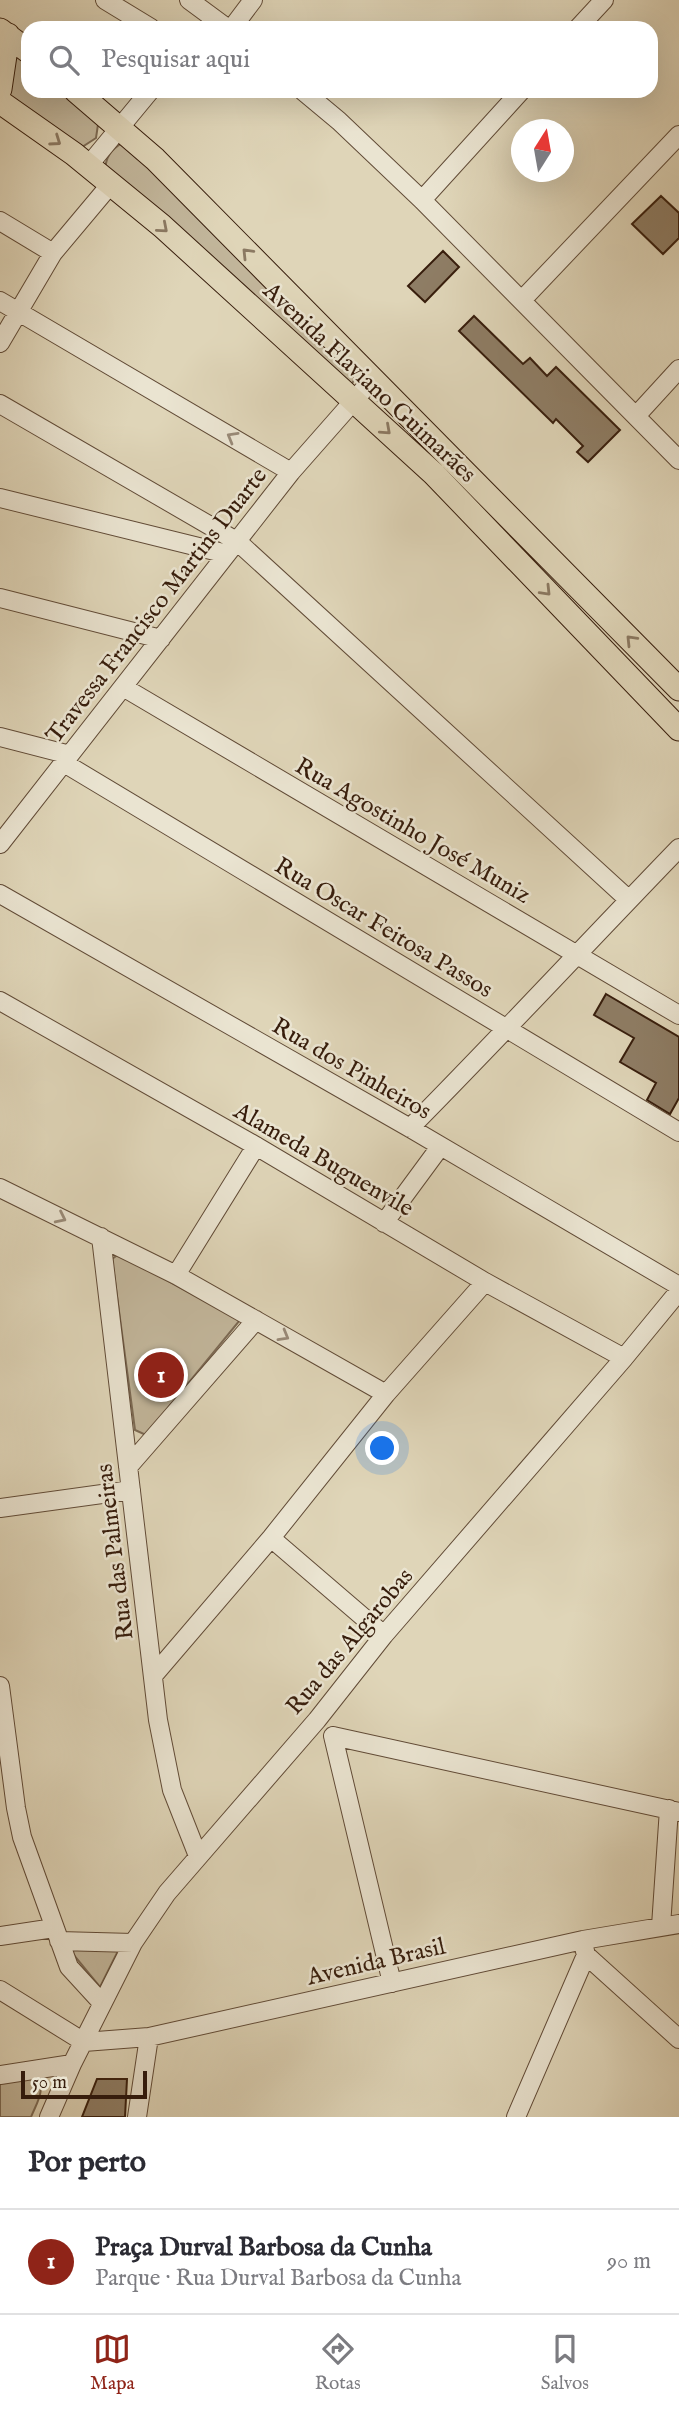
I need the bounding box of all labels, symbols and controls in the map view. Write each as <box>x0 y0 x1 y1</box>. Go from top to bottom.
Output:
search box <box>21 21 658 98</box>
icon: search <box>45 41 83 79</box>
text: Pesquisar aqui <box>101 43 250 76</box>
north arrow <box>511 119 574 182</box>
one-way arrow <box>48 133 61 145</box>
one-way arrow <box>155 220 168 232</box>
one-way arrow <box>242 248 255 261</box>
street label: Avenida Flaviano Guimarães <box>255 275 482 490</box>
one-way arrow <box>378 422 391 434</box>
one-way arrow <box>226 432 239 445</box>
street label: Travessa Francisco Martins Duarte <box>40 462 275 750</box>
one-way arrow <box>538 583 551 596</box>
one-way arrow <box>627 635 640 648</box>
street label: Rua Agostinho José Muniz <box>289 751 536 911</box>
street label: Rua Oscar Feitosa Passos <box>268 851 498 1006</box>
street label: Rua dos Pinheiros <box>266 1011 437 1127</box>
street label: Alameda Buguenvile <box>227 1096 419 1224</box>
one-way arrow <box>54 1210 66 1224</box>
one-way arrow <box>277 1328 289 1341</box>
pin: 1 <box>138 1349 184 1401</box>
your location <box>365 1431 399 1465</box>
street label: Rua das Palmeiras <box>89 1462 142 1642</box>
street label: Rua das Algarobas <box>280 1562 421 1722</box>
street label: Avenida Brasil <box>303 1931 449 1994</box>
scale bar <box>21 2068 147 2100</box>
text: 50 m <box>32 2071 67 2095</box>
text: Por perto <box>28 2144 146 2182</box>
text: Praça Durval Barbosa da Cunha <box>95 2231 432 2264</box>
text: 1 <box>47 2247 55 2276</box>
text: 90 m <box>607 2247 651 2276</box>
text: Parque · Rua Durval Barbosa da Cunha <box>95 2264 461 2293</box>
tab: Mapa <box>90 2330 135 2396</box>
tab: Rotas <box>315 2330 361 2396</box>
tab: Salvos <box>541 2330 589 2396</box>

